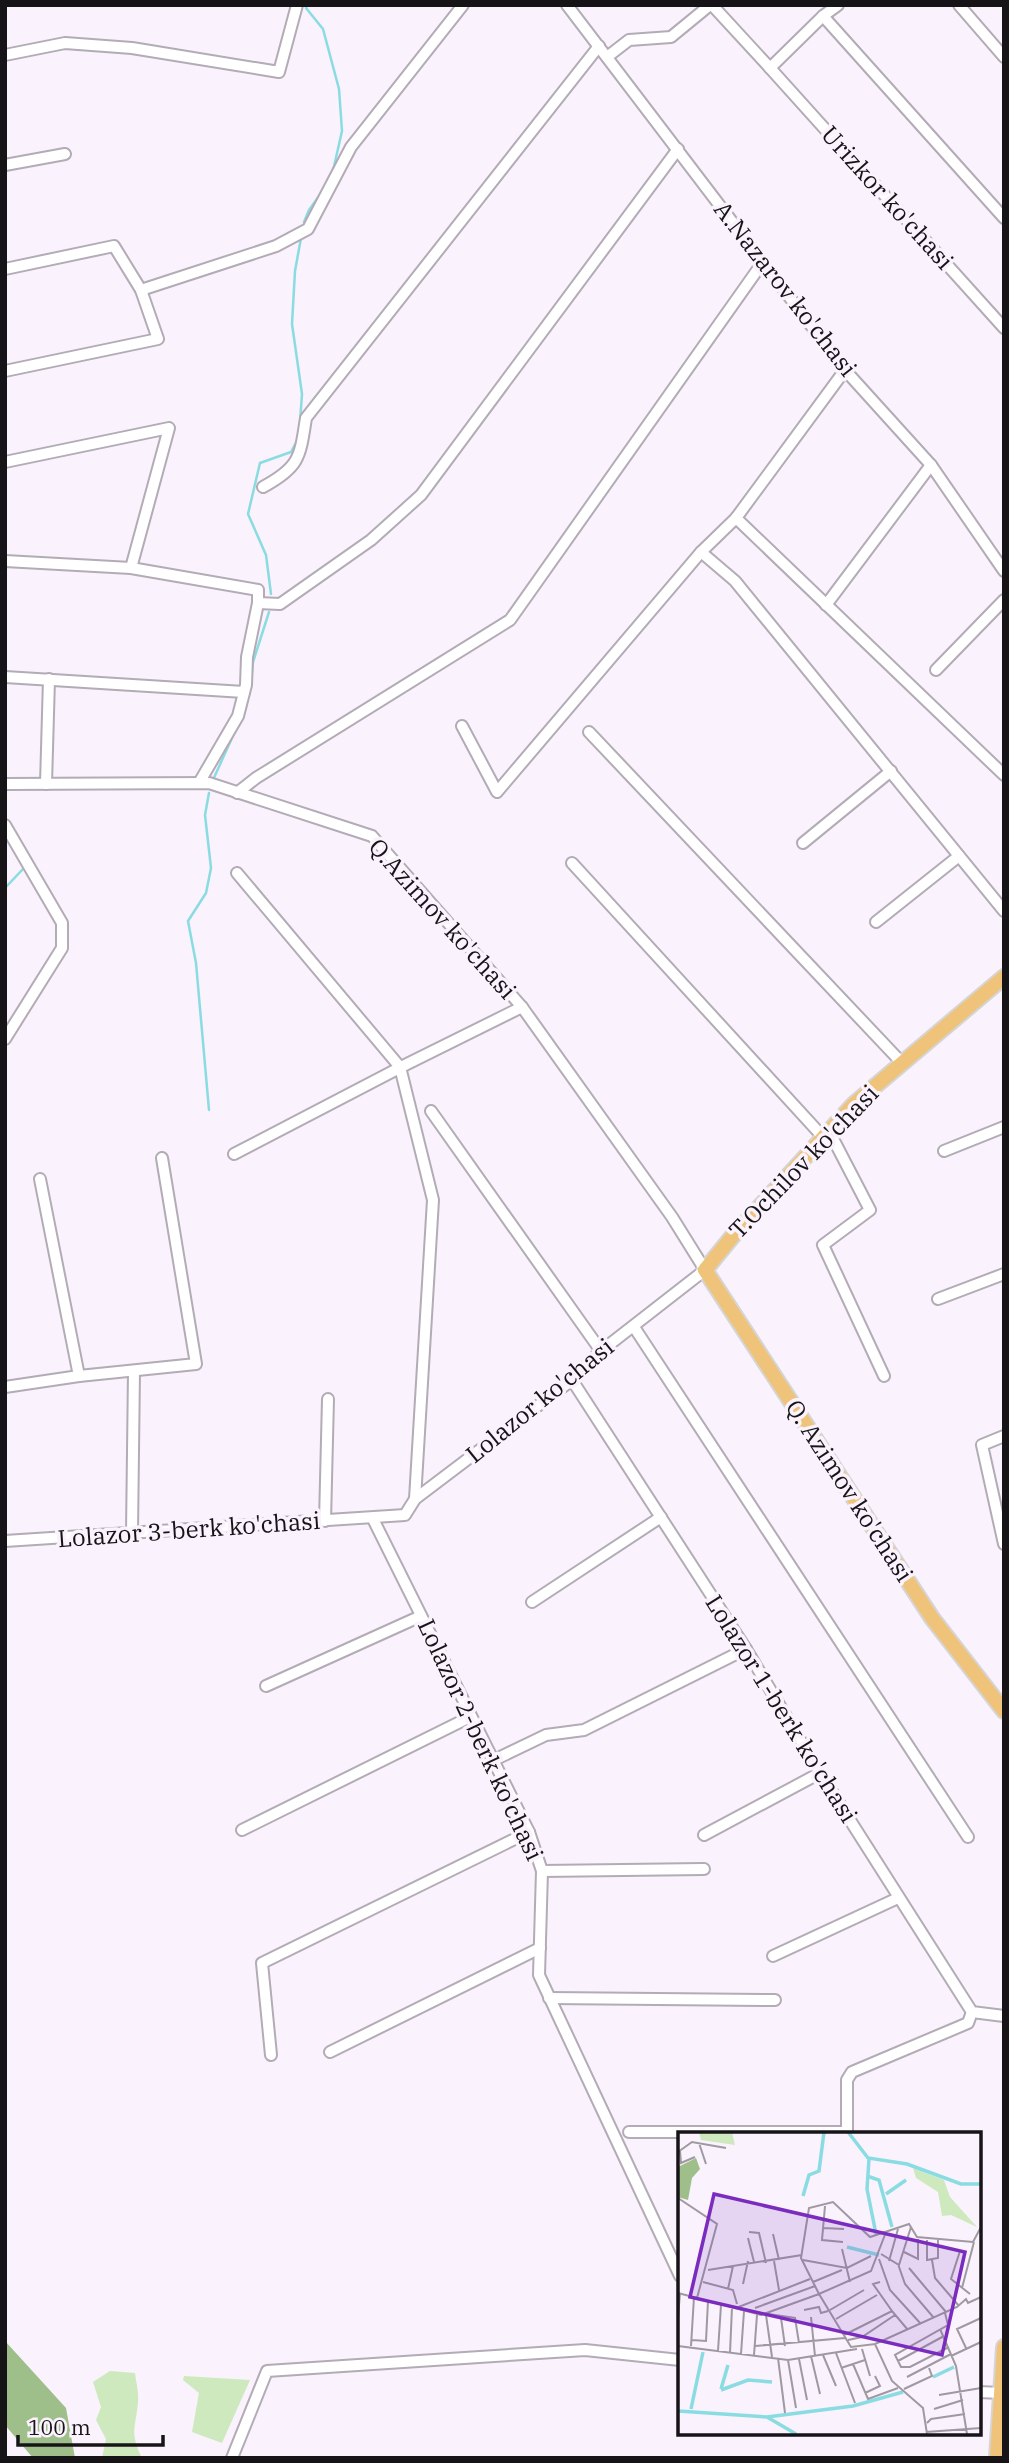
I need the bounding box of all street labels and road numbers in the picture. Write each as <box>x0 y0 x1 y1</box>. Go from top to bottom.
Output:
street label: Urizkor ko'chasi <box>815 119 961 276</box>
street label: A.Nazarov ko'chasi <box>707 194 864 383</box>
street label: Q.Azimov ko'chasi <box>362 831 524 1006</box>
street label: T.Ochilov ko'chasi <box>722 1078 885 1245</box>
street label: Lolazor ko'chasi <box>459 1331 620 1470</box>
street label: Q. Azimov ko'chasi <box>779 1393 921 1588</box>
street label: Lolazor 3-berk ko'chasi <box>57 1504 321 1554</box>
street label: Lolazor 1-berk ko'chasi <box>699 1588 865 1828</box>
street label: Lolazor 2-berk ko'chasi <box>411 1614 551 1866</box>

